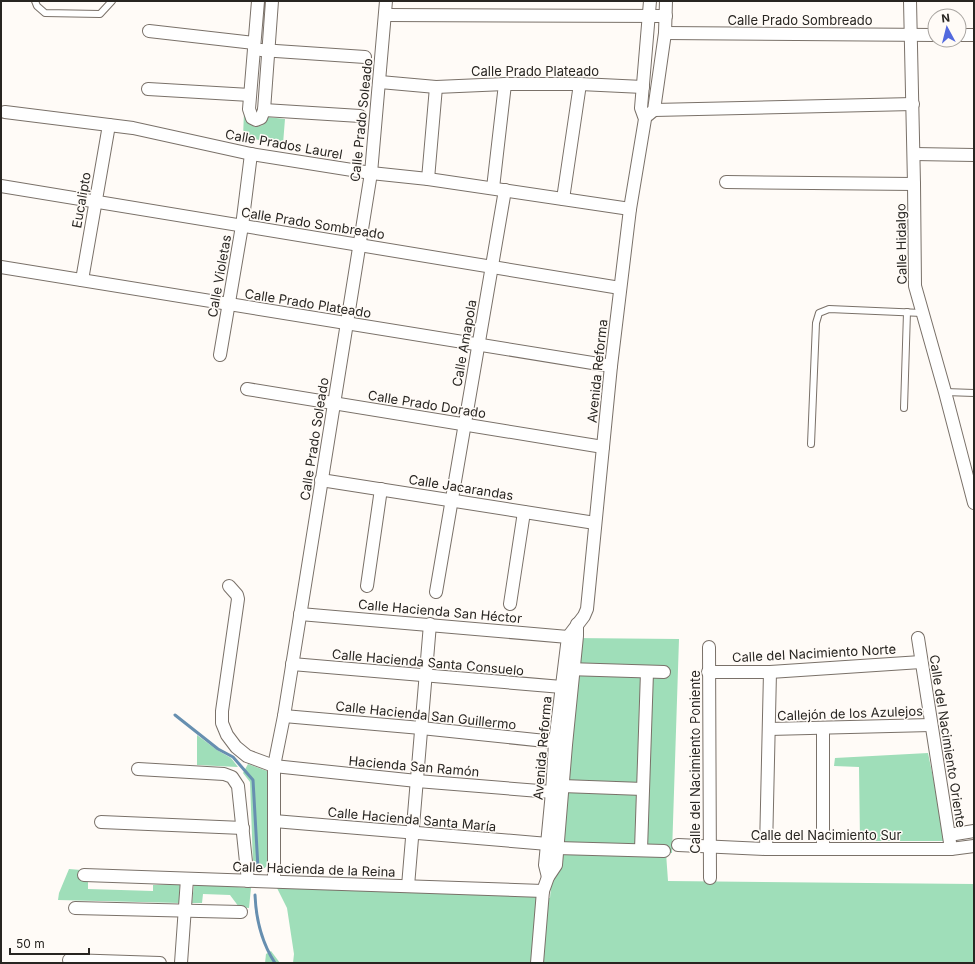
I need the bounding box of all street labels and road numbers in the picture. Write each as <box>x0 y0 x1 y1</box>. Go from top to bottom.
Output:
street label: Calle Prado Sombreado <box>727 12 873 28</box>
street label: Calle Prado Soleado <box>347 57 375 183</box>
street label: Calle Prado Plateado <box>471 63 599 79</box>
street label: Calle Prados Laurel <box>224 126 344 162</box>
street label: Eucalipto <box>68 171 94 229</box>
street label: Calle Hidalgo <box>892 203 910 285</box>
street label: Calle Prado Sombreado <box>240 204 386 242</box>
street label: Calle Violetas <box>204 233 234 318</box>
street label: Calle Prado Plateado <box>244 285 373 321</box>
street label: Calle Amapola <box>448 298 480 388</box>
street label: Avenida Reforma <box>584 318 610 424</box>
street label: Calle Prado Soleado <box>296 376 332 502</box>
street label: Calle Prado Dorado <box>367 387 487 421</box>
street label: Calle Jacarandas <box>407 471 515 503</box>
street label: Calle Hacienda San Héctor <box>357 596 523 626</box>
street label: Calle del Nacimiento Norte <box>732 641 896 665</box>
street label: Calle Hacienda Santa Consuelo <box>331 646 525 678</box>
street label: Calle del Nacimiento Oriente <box>926 653 970 829</box>
street label: Calle del Nacimiento Poniente <box>687 670 703 854</box>
street label: Avenida Reforma <box>529 695 555 801</box>
street label: Calle Hacienda San Guillermo <box>335 698 517 732</box>
street label: Callejón de los Azulejos <box>777 702 923 724</box>
street label: Hacienda San Ramón <box>348 752 480 780</box>
street label: Calle Hacienda Santa María <box>327 804 497 834</box>
street label: Calle del Nacimiento Sur <box>751 827 901 843</box>
street label: Calle Hacienda de la Reina <box>232 858 396 880</box>

